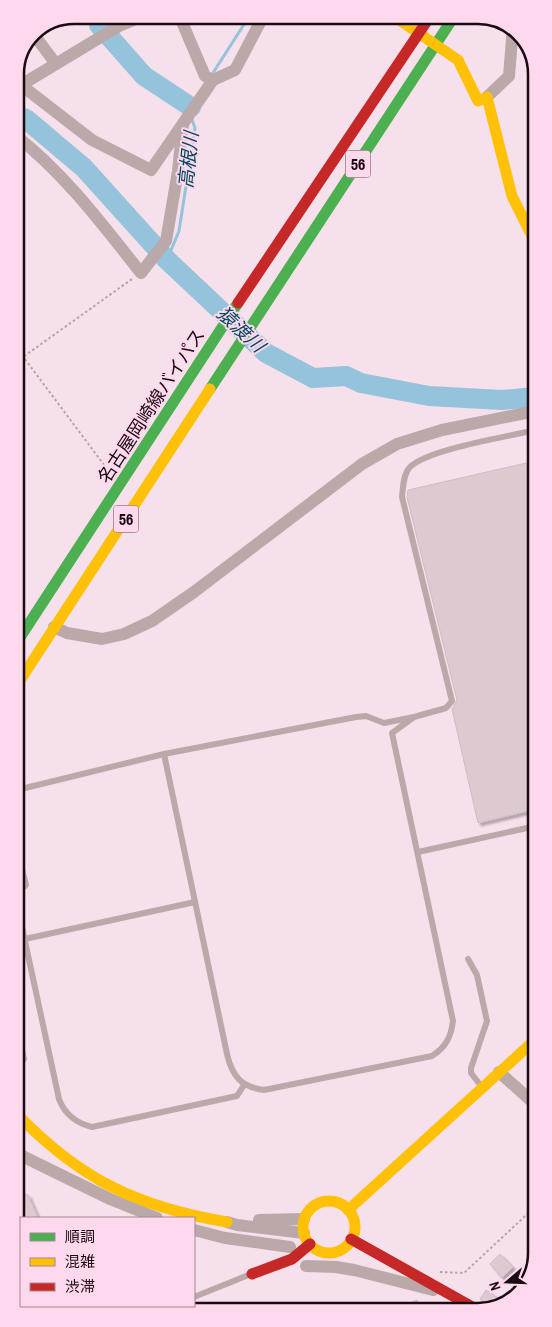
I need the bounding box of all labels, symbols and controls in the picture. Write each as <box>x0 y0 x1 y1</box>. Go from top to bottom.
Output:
water label: 高根川 <box>172 128 204 190</box>
road number: 56 <box>346 150 370 178</box>
water label: 猿渡川 <box>211 300 272 359</box>
street label: 名古屋岡崎線バイパス <box>92 324 210 488</box>
road number: 56 <box>114 506 138 532</box>
legend <box>20 1217 195 1307</box>
text: 順調 <box>65 1226 95 1247</box>
text: 混雑 <box>65 1251 95 1272</box>
north arrow <box>482 1257 532 1307</box>
text: 渋滞 <box>65 1276 95 1297</box>
text: N <box>485 1279 505 1293</box>

